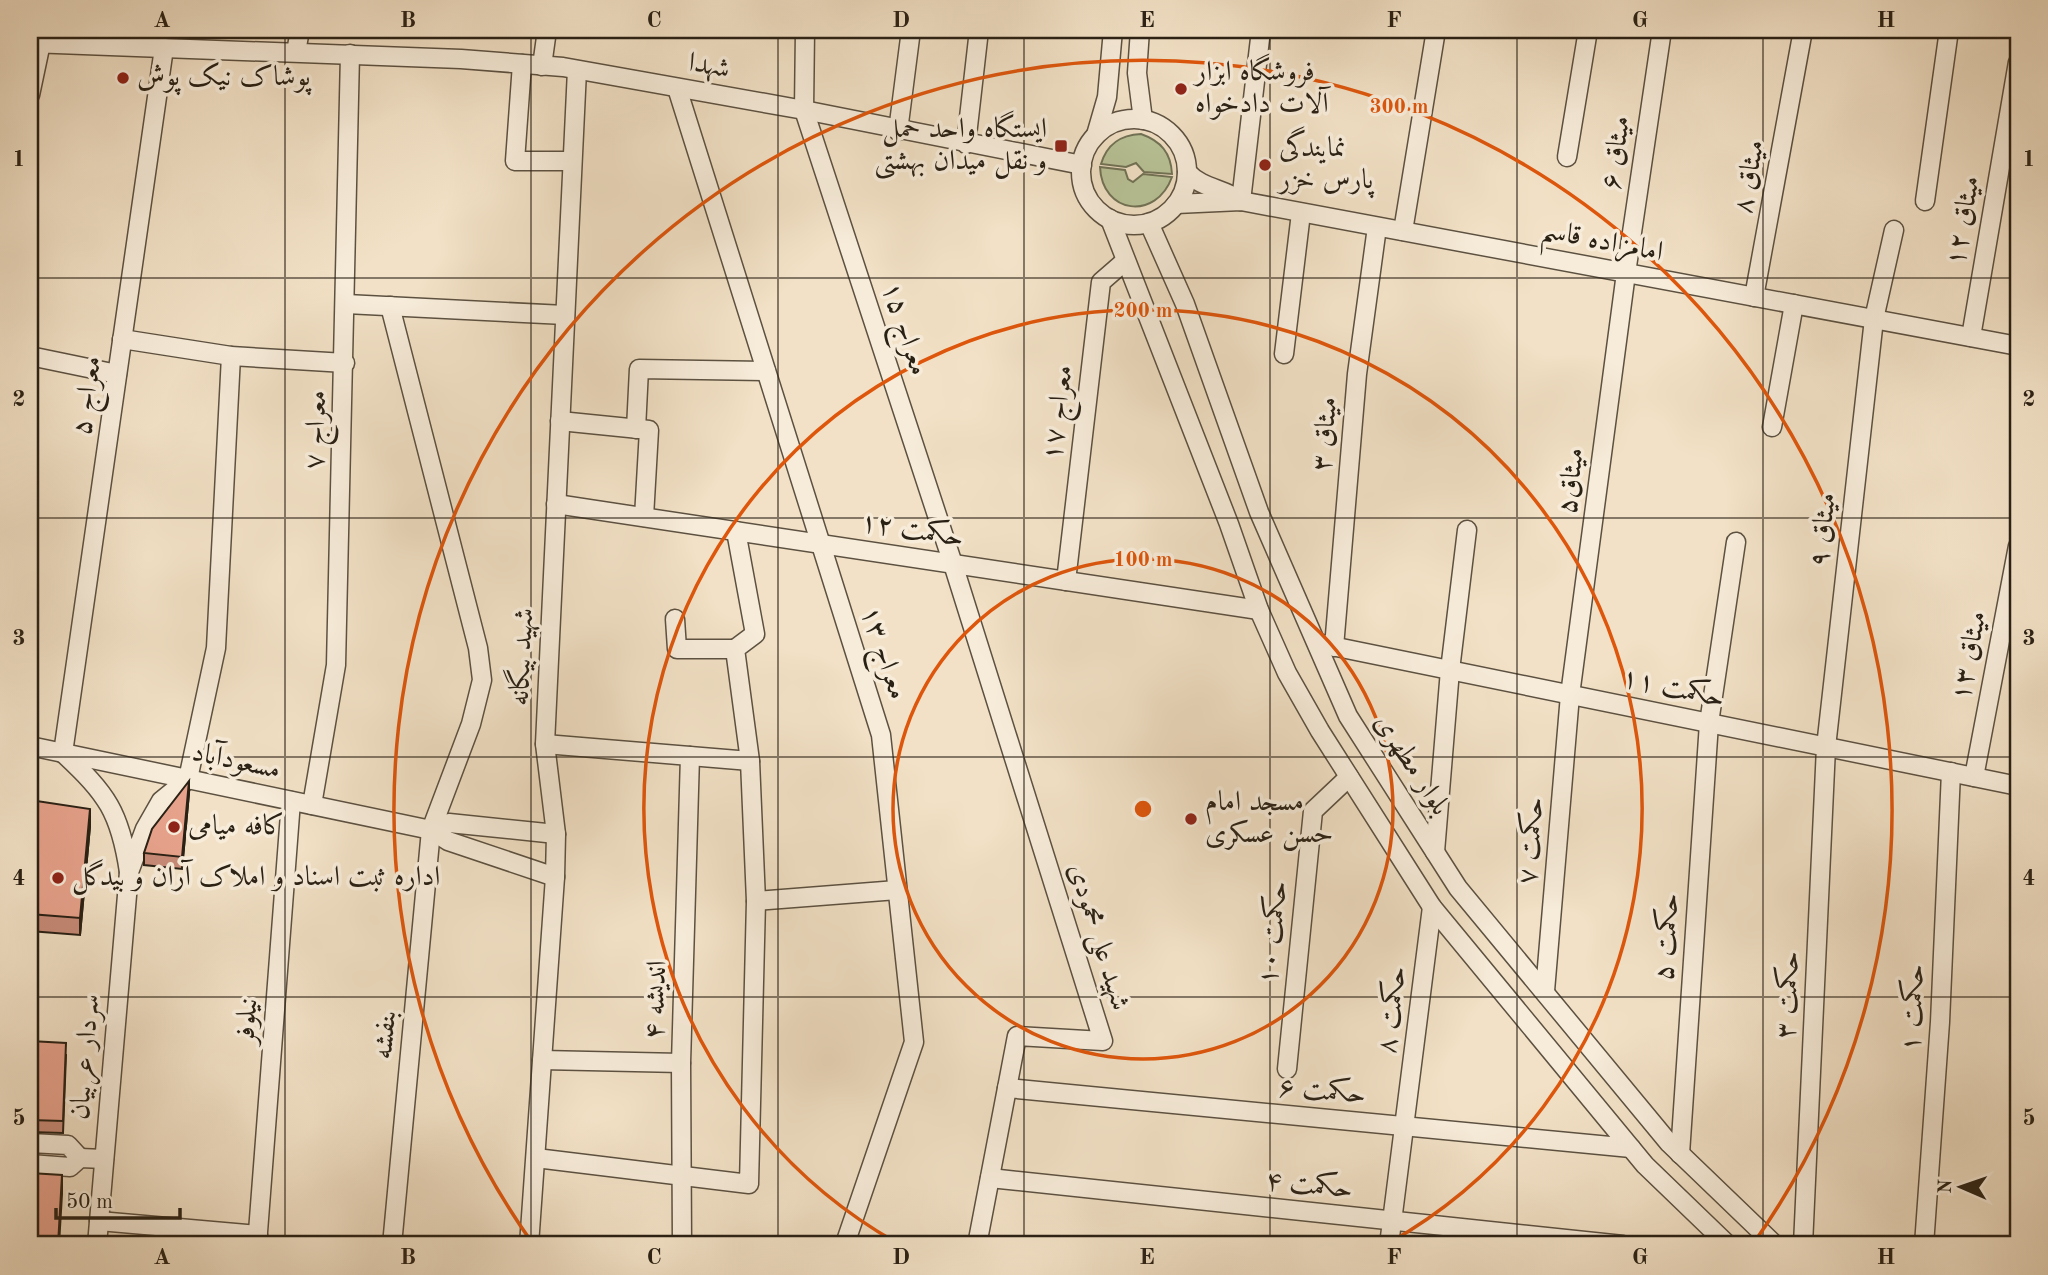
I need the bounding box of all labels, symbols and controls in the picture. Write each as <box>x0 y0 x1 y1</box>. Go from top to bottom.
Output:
text: A <box>153 9 171 32</box>
text: B <box>400 9 416 32</box>
text: C <box>646 9 662 32</box>
text: D <box>892 9 910 32</box>
text: E <box>1139 9 1155 32</box>
text: F <box>1386 9 1402 32</box>
text: G <box>1632 9 1648 32</box>
text: H <box>1877 9 1895 32</box>
street label: شهدا <box>686 50 732 86</box>
place label: فروشگاه ابزار آلات دادخواه <box>1192 53 1331 120</box>
place label: پوشاک نیک پوش <box>137 62 312 96</box>
marker: پوشاک نیک پوش <box>115 70 131 86</box>
marker: فروشگاه ابزار آلات دادخواه <box>1173 81 1189 97</box>
text: 300 m <box>1369 97 1429 118</box>
place label: ایستگاه واحد حمل و نقل میدان بهشتی <box>874 110 1047 180</box>
street label: میثاق ۶ <box>1598 114 1636 192</box>
place label: نمایندگی پارس خزر <box>1276 126 1375 199</box>
marker: ایستگاه واحد حمل و نقل میدان بهشتی <box>1053 138 1069 154</box>
street label: میثاق ۸ <box>1730 138 1770 216</box>
text: 1 <box>12 148 26 171</box>
text: 1 <box>2022 148 2036 171</box>
marker: نمایندگی پارس خزر <box>1257 157 1273 173</box>
street label: میثاق ۱۲ <box>1942 174 1986 268</box>
street label: امامزاده قاسم <box>1537 216 1665 278</box>
street label: معراج ۱۵ <box>867 279 932 382</box>
text: 200 m <box>1113 301 1173 322</box>
street label: معراج ۵ <box>69 355 116 439</box>
street label: معراج ۱۷ <box>1039 364 1088 463</box>
text: 2 <box>12 388 26 411</box>
text: 2 <box>2022 388 2036 411</box>
street label: معراج ۷ <box>302 390 341 471</box>
street label: میثاق ۳ <box>1309 396 1343 472</box>
street label: میثاق۵ <box>1554 446 1590 516</box>
street label: میثاق ۹ <box>1806 492 1842 568</box>
street label: حکمت ۱۲ <box>858 506 966 553</box>
text: 100 m <box>1113 550 1173 571</box>
street label: معراج ۱۳ <box>846 603 911 706</box>
street label: شهید بیگانه <box>500 607 542 707</box>
street label: میثاق ۱۳ <box>1948 609 1992 703</box>
text: 3 <box>12 627 26 650</box>
text: 3 <box>2022 627 2036 650</box>
street label: حکمت ۱۱ <box>1619 662 1727 714</box>
street label: بلوار مطهری <box>1367 709 1454 821</box>
street label: مسعودآباد <box>189 734 284 786</box>
place label: مسجد امام حسن عسکری <box>1205 789 1333 851</box>
street label: حکمت ۷ <box>1511 796 1550 886</box>
centre of rings <box>1131 797 1155 821</box>
place label: کافه میامی <box>188 811 285 841</box>
marker: مسجد امام حسن عسکری <box>1183 811 1199 827</box>
marker: کافه میامی <box>166 819 182 835</box>
place label: اداره ثبت اسناد و املاک آران و بیدگل <box>72 859 440 895</box>
street label: شهید علی محمودی <box>1059 860 1134 1015</box>
text: 4 <box>12 867 26 890</box>
text: 4 <box>2022 867 2036 890</box>
marker: اداره ثبت اسناد و املاک آران و بیدگل <box>50 870 66 886</box>
street label: حکمت ۱۰ <box>1252 879 1293 986</box>
street label: حکمت ۵ <box>1648 892 1685 982</box>
street label: حکمت ۳ <box>1770 950 1805 1040</box>
street label: اندیشه ۴ <box>642 960 672 1040</box>
street label: حکمت ۱ <box>1895 963 1930 1053</box>
street label: حکمت ۸ <box>1371 964 1412 1055</box>
street label: سردار عربیان <box>67 993 108 1121</box>
street label: نیلوفر <box>232 997 265 1048</box>
street label: بنفشه <box>370 1010 403 1061</box>
street label: حکمت ۶ <box>1277 1071 1367 1110</box>
text: 5 <box>12 1107 26 1130</box>
text: 5 <box>2022 1107 2036 1130</box>
north arrow <box>1926 1152 1996 1222</box>
street label: حکمت ۴ <box>1264 1165 1354 1205</box>
scale bar <box>56 1177 180 1221</box>
text: N <box>1937 1178 1956 1194</box>
text: 50 m <box>66 1192 113 1213</box>
text: A <box>153 1246 171 1269</box>
text: B <box>400 1246 416 1269</box>
text: C <box>646 1246 662 1269</box>
text: D <box>892 1246 910 1269</box>
text: E <box>1139 1246 1155 1269</box>
text: F <box>1386 1246 1402 1269</box>
text: G <box>1632 1246 1648 1269</box>
text: H <box>1877 1246 1895 1269</box>

